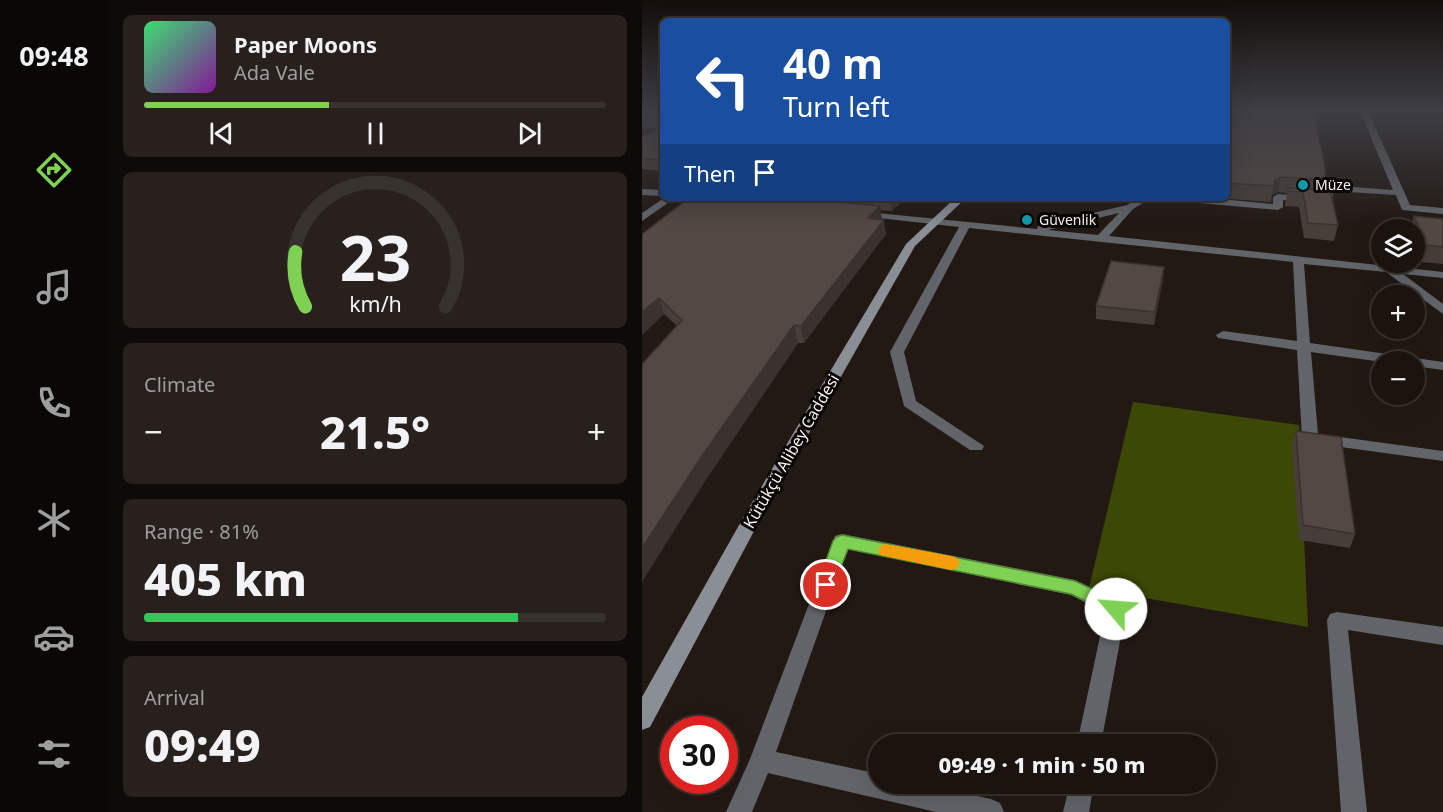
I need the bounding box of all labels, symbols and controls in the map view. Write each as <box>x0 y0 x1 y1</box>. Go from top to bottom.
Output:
text: Paper Moons <box>234 29 377 59</box>
text: 40 m <box>783 34 883 91</box>
text: 09:48 <box>19 37 89 74</box>
icon: left <box>684 42 762 120</box>
text: Ada Vale <box>234 59 315 86</box>
text: Turn left <box>783 88 889 125</box>
icon: previous <box>205 117 238 150</box>
icon: pause <box>359 117 392 150</box>
icon: next <box>513 117 546 150</box>
icon: directions <box>33 149 75 191</box>
icon: arrive <box>748 156 781 189</box>
text: Then <box>684 158 736 188</box>
place label: Müze <box>1315 175 1351 194</box>
marker: Müze <box>1296 178 1310 192</box>
place label: Güvenlik <box>1039 210 1097 229</box>
marker: Güvenlik <box>1020 213 1034 227</box>
text: 23 <box>339 214 411 299</box>
map controls <box>1371 219 1425 405</box>
button: layers <box>1371 219 1425 273</box>
icon: music <box>33 266 75 308</box>
button: + <box>1371 285 1425 339</box>
text: km/h <box>349 289 401 318</box>
button: − <box>1371 351 1425 405</box>
street label: Kütükçü Alibey Caddesi <box>738 370 844 532</box>
text: Climate <box>144 371 215 398</box>
icon: phone <box>33 382 75 424</box>
text: 21.5° <box>320 401 430 462</box>
text: − <box>144 409 163 454</box>
text: + <box>587 409 606 454</box>
icon: climate <box>33 499 75 541</box>
text: Range · 81% <box>144 518 259 545</box>
text: 405 km <box>144 548 307 609</box>
pin <box>800 559 851 610</box>
icon: arrive <box>809 568 842 601</box>
position arrow <box>1084 577 1148 641</box>
icon: car <box>33 616 75 658</box>
text: Arrival <box>144 684 205 711</box>
text: 09:49 <box>144 714 261 775</box>
speed limit sign: 30 <box>660 716 738 794</box>
icon: filters <box>33 733 75 775</box>
text: 09:49 · 1 min · 50 m <box>939 749 1145 779</box>

